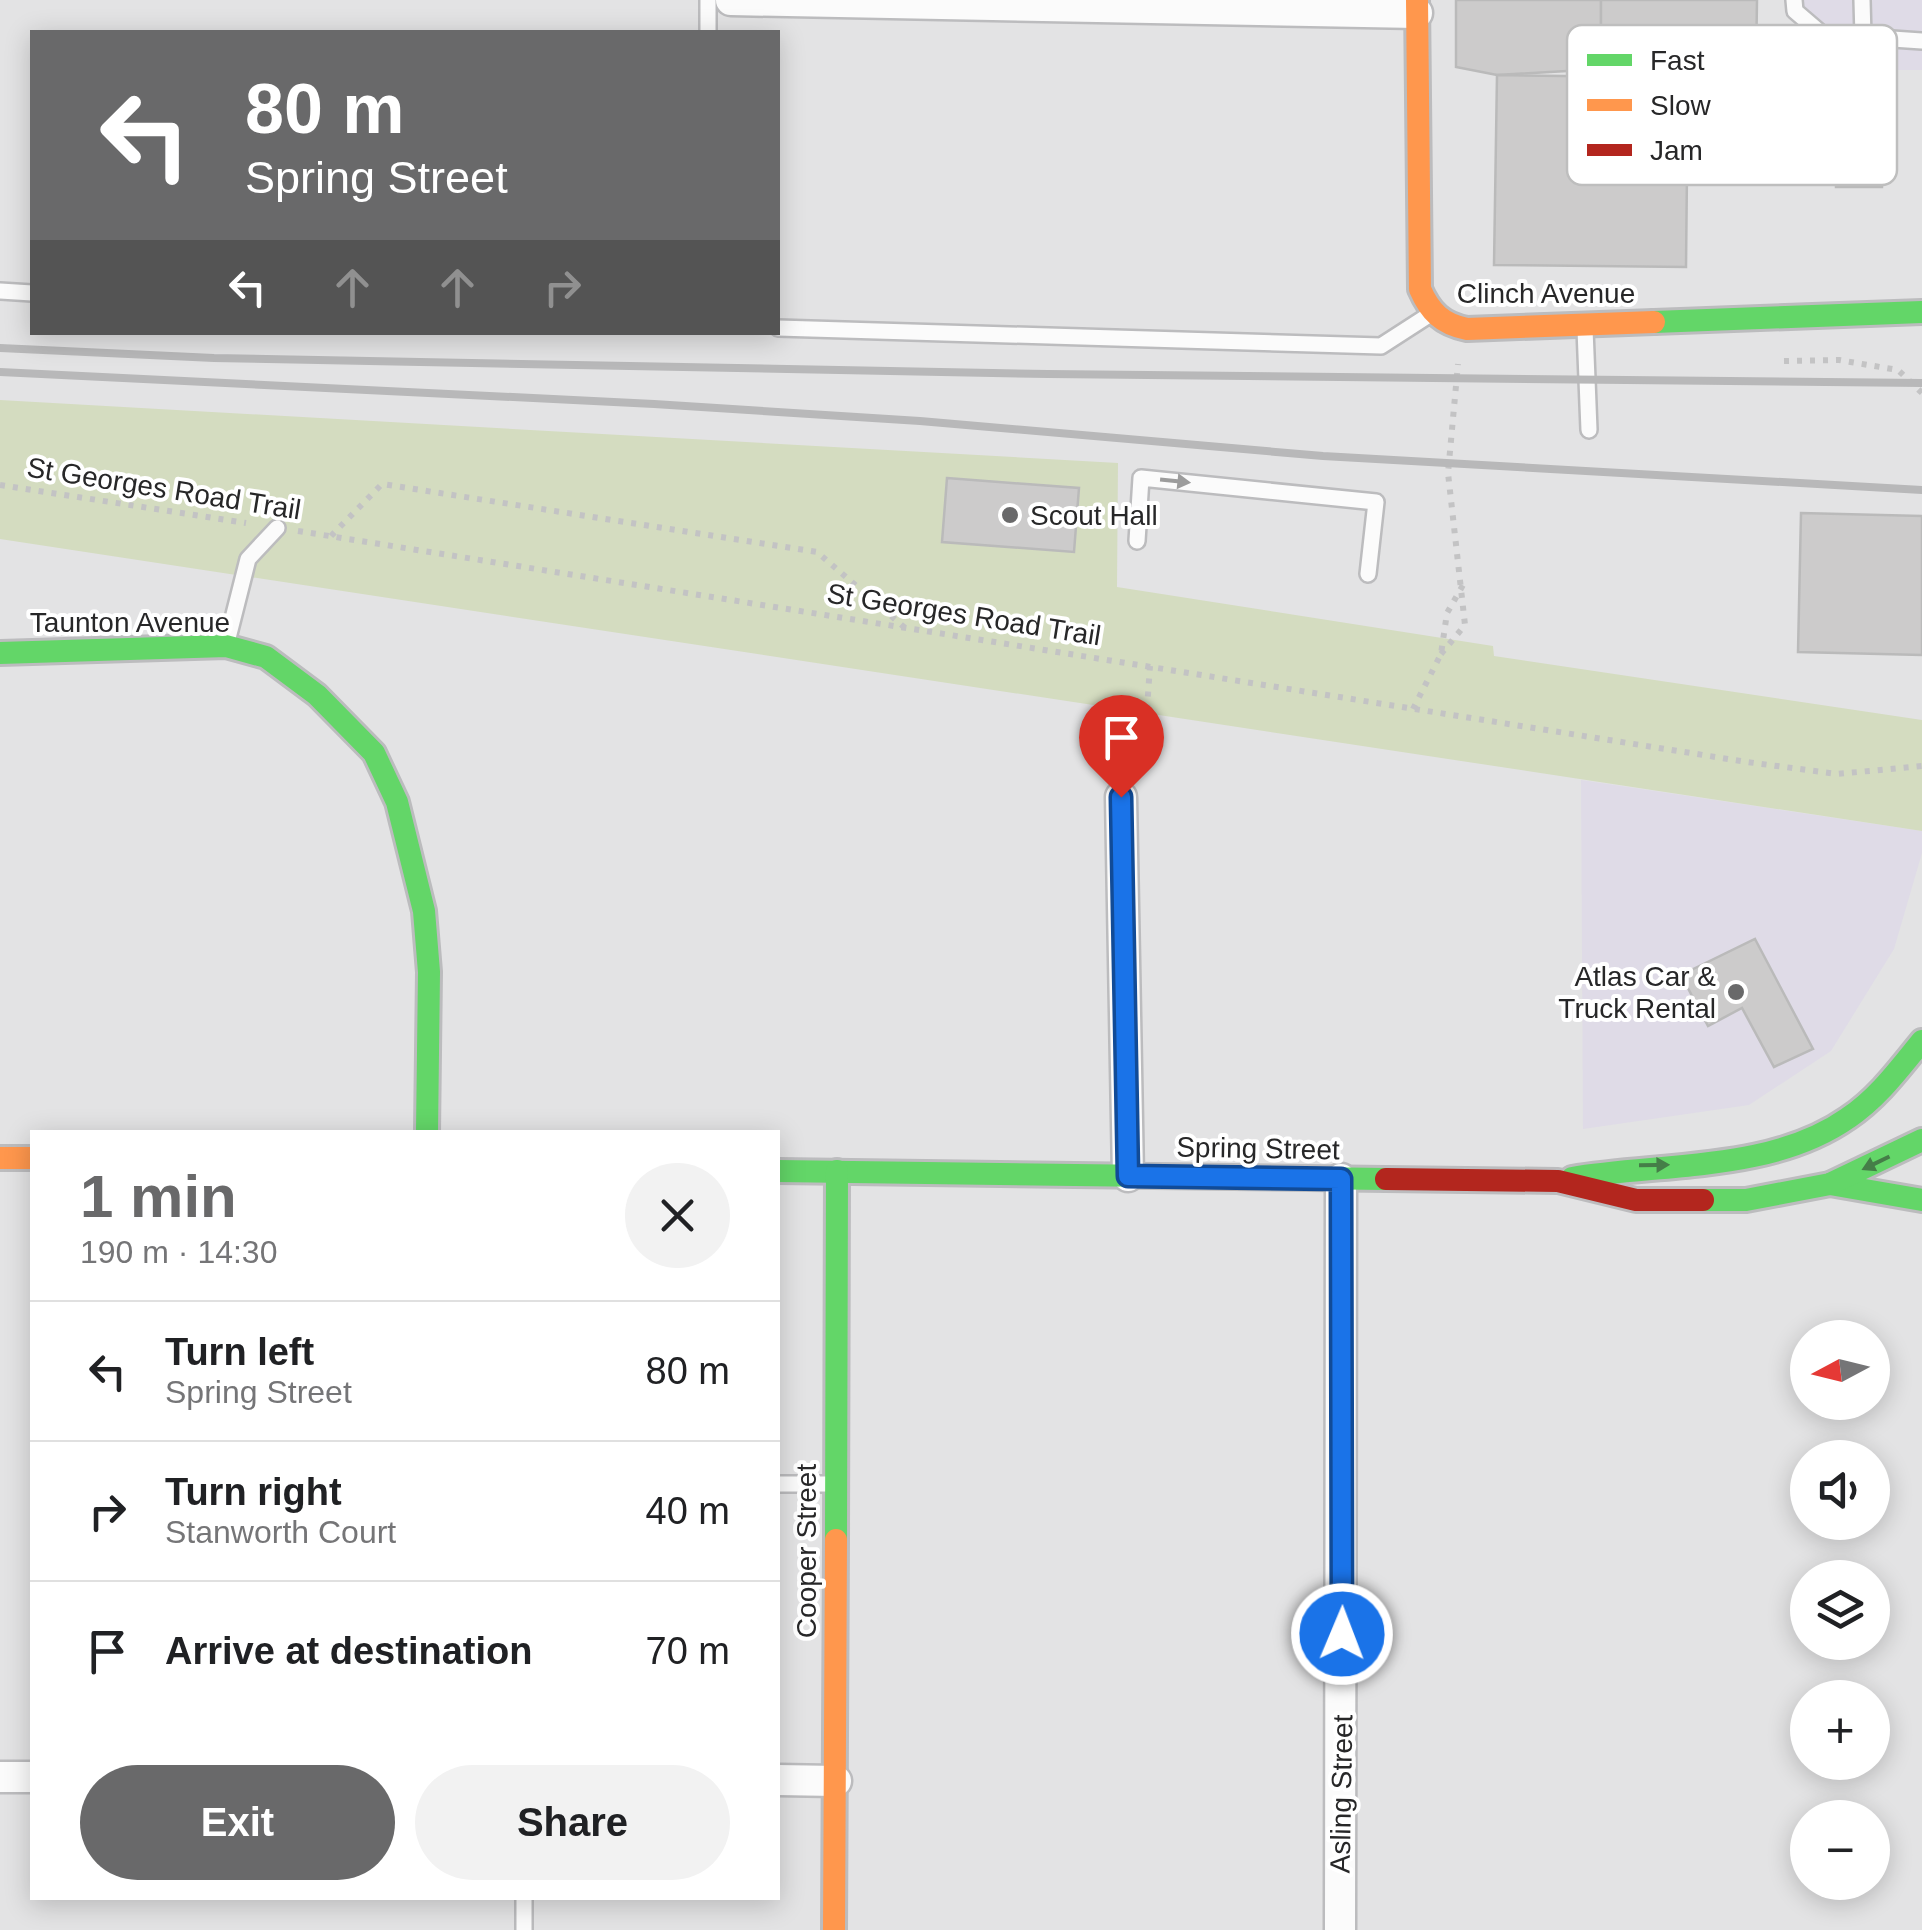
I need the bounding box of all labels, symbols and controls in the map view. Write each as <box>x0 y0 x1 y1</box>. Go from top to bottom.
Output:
legend <box>1567 25 1897 185</box>
text: Fast <box>1650 45 1705 76</box>
icon: left <box>80 70 210 200</box>
text: 80 m <box>245 70 405 148</box>
text: Slow <box>1650 90 1711 121</box>
text: Jam <box>1650 135 1703 166</box>
text: Spring Street <box>245 152 508 203</box>
icon: left <box>220 260 275 315</box>
icon: ahead <box>325 260 380 315</box>
icon: ahead <box>430 260 485 315</box>
icon: right <box>535 260 590 315</box>
street label: Clinch Avenue <box>1457 278 1635 309</box>
street label: St Georges Road Trail <box>25 452 303 525</box>
one-way arrow <box>1160 473 1192 489</box>
place label: Scout Hall <box>1030 500 1158 531</box>
marker: Scout Hall <box>999 504 1021 526</box>
street label: St Georges Road Trail <box>825 578 1103 651</box>
street label: Taunton Avenue <box>30 607 230 638</box>
pin <box>1079 695 1164 798</box>
icon: arrive <box>1094 710 1149 765</box>
place label: Atlas Car & Truck Rental <box>1558 961 1716 1024</box>
marker: Atlas Car & Truck Rental <box>1725 981 1747 1003</box>
street label: Spring Street <box>1176 1132 1340 1165</box>
one-way arrow <box>1861 1154 1890 1171</box>
one-way arrow <box>1639 1157 1671 1173</box>
text: 1 min <box>80 1163 237 1230</box>
button: close <box>625 1163 730 1268</box>
text: 190 m · 14:30 <box>80 1234 277 1270</box>
north arrow <box>1790 1320 1890 1420</box>
map controls <box>1790 1320 1890 1900</box>
text: Turn left <box>165 1331 314 1373</box>
icon: left <box>80 1344 135 1399</box>
text: 80 m <box>646 1350 730 1392</box>
text: Spring Street <box>165 1374 352 1410</box>
button: sound <box>1790 1440 1890 1540</box>
street label: Cooper Street <box>791 1464 822 1638</box>
text: Turn right <box>165 1471 342 1513</box>
icon: right <box>80 1484 135 1539</box>
text: 40 m <box>646 1490 730 1532</box>
text: Stanworth Court <box>165 1514 396 1550</box>
button: layers <box>1790 1560 1890 1660</box>
position arrow <box>1290 1582 1394 1686</box>
icon: arrive <box>80 1624 135 1679</box>
text: Arrive at destination <box>165 1630 532 1672</box>
text: 70 m <box>646 1630 730 1672</box>
button: + <box>1790 1680 1890 1780</box>
street label: Asling Street <box>1325 1714 1358 1874</box>
button: Exit <box>80 1765 395 1880</box>
button: Share <box>415 1765 730 1880</box>
button: − <box>1790 1800 1890 1900</box>

